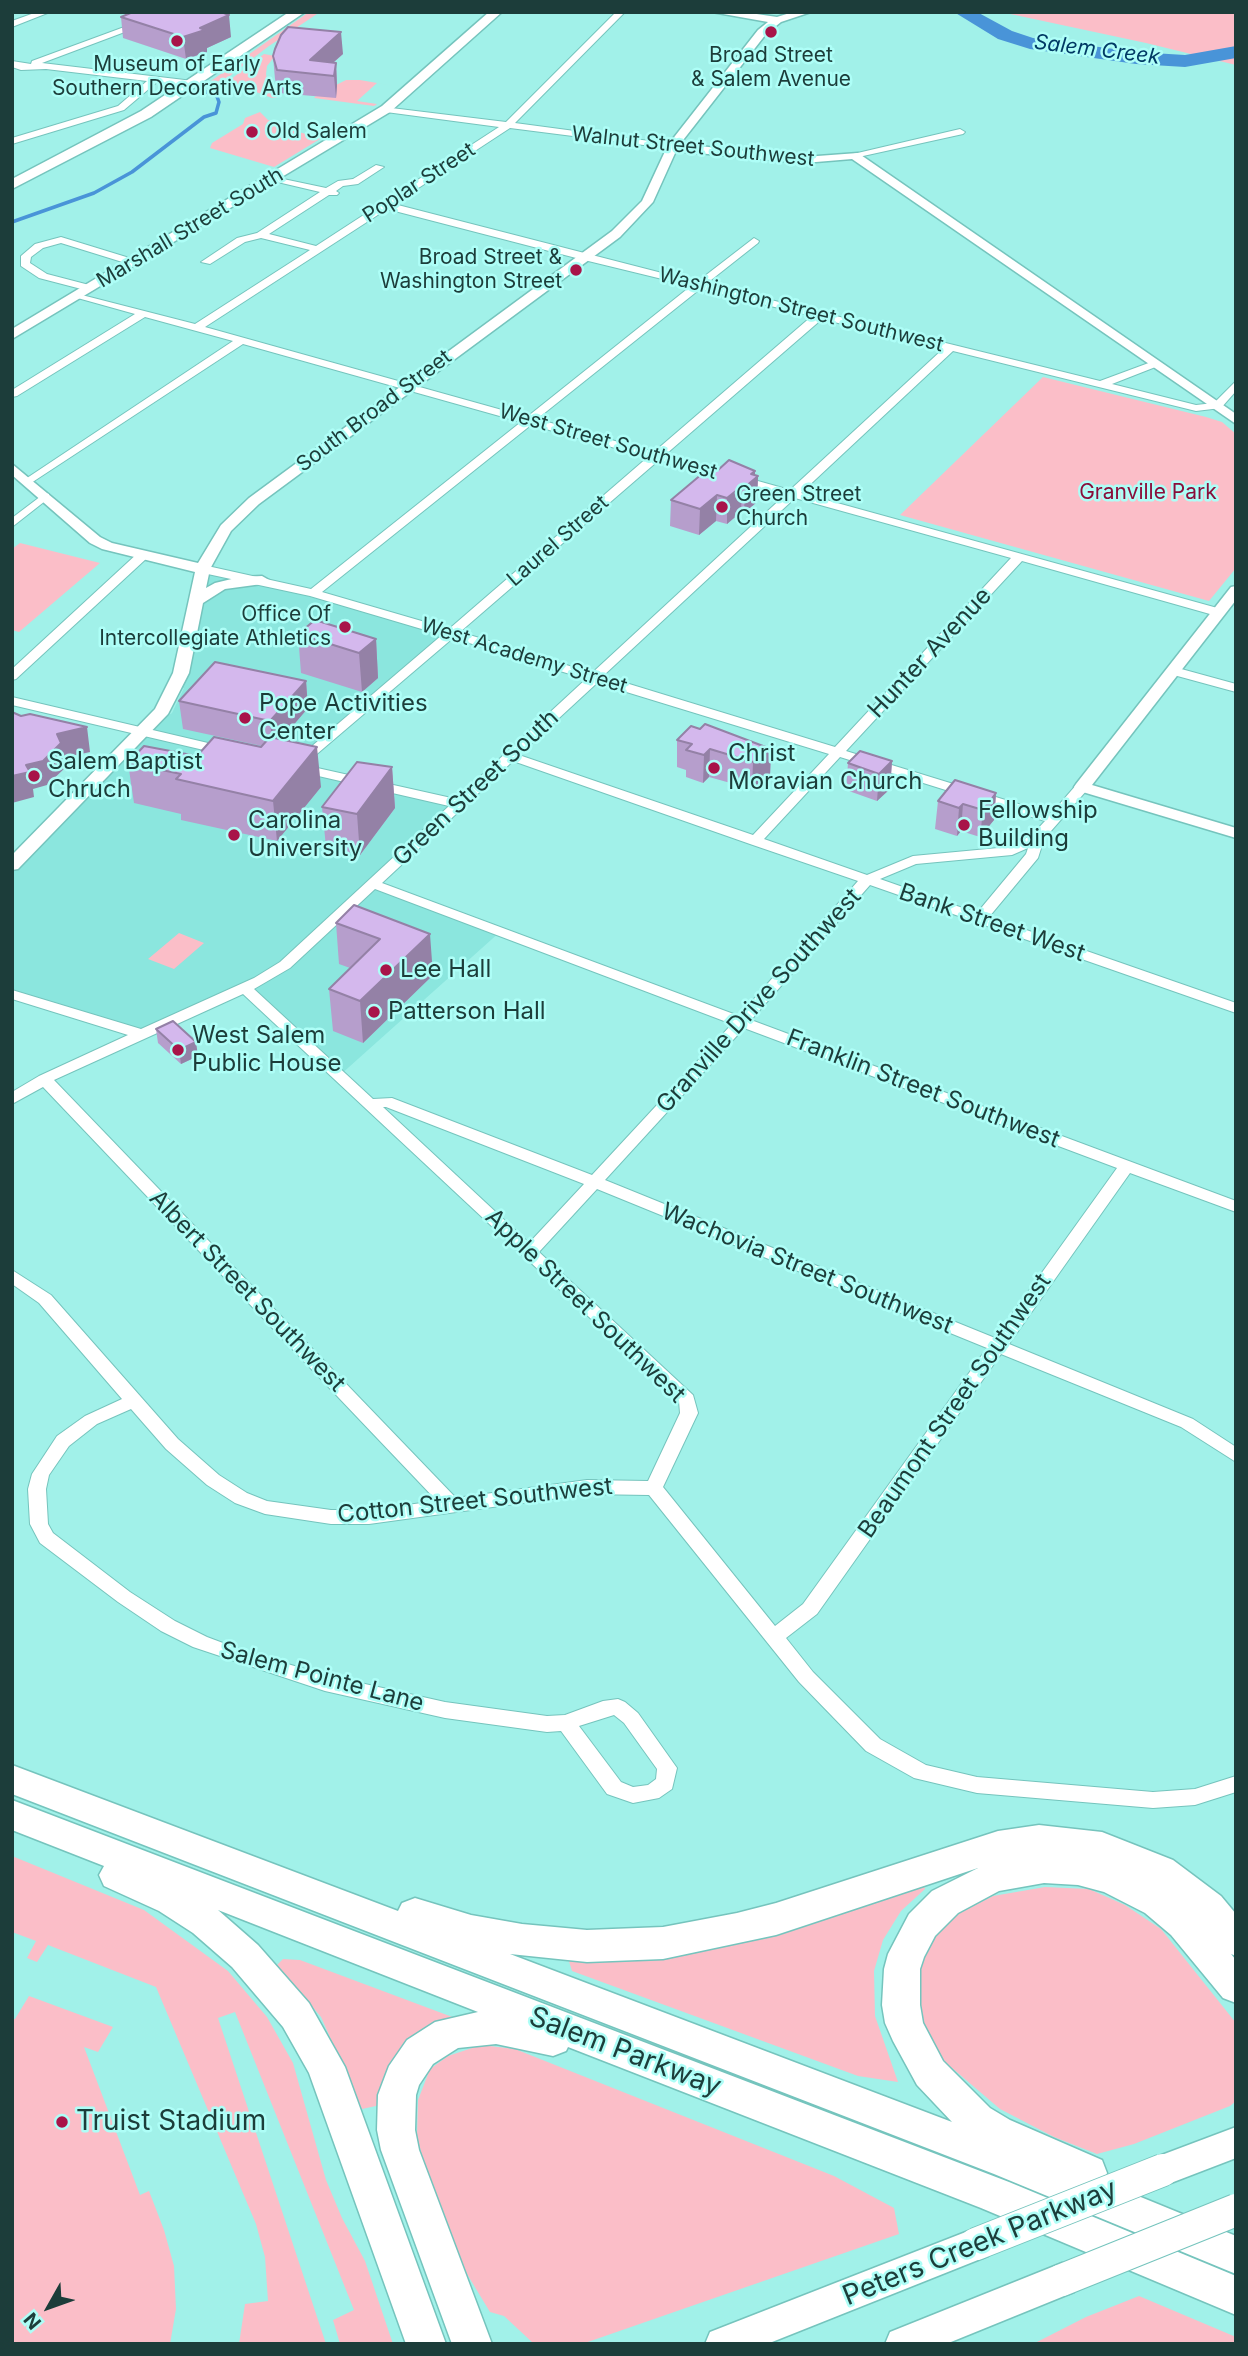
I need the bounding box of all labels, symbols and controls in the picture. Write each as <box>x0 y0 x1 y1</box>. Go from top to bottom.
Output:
marker: Broad Street & Salem Avenue <box>763 24 779 40</box>
water label: Salem Creek <box>1033 30 1161 70</box>
marker: Museum of Early Southern Decorative Arts <box>169 33 185 49</box>
place label: Broad Street & Salem Avenue <box>691 43 851 93</box>
place label: Museum of Early Southern Decorative Arts <box>52 52 302 102</box>
place label: Old Salem <box>266 119 367 145</box>
street label: Walnut Street Southwest <box>570 122 816 172</box>
marker: Old Salem <box>244 124 260 140</box>
street label: Poplar Street <box>358 137 480 229</box>
street label: Marshall Street South <box>92 162 288 294</box>
place label: Broad Street & Washington Street <box>380 245 562 295</box>
marker: Broad Street & Washington Street <box>568 262 584 278</box>
street label: Washington Street Southwest <box>656 262 946 358</box>
street label: South Broad Street <box>292 344 456 478</box>
street label: West Street Southwest <box>496 399 720 485</box>
park label: Granville Park <box>1079 480 1217 506</box>
place label: Green Street Church <box>736 482 861 532</box>
street label: Laurel Street <box>502 490 614 592</box>
marker: Green Street Church <box>714 499 730 515</box>
street label: Hunter Avenue <box>862 582 998 724</box>
place label: Office Of Intercollegiate Athletics <box>99 602 331 652</box>
street label: West Academy Street <box>418 613 630 699</box>
marker: Office Of Intercollegiate Athletics <box>337 619 353 635</box>
place label: Pope Activities Center <box>259 690 428 746</box>
street label: Green Street South <box>387 704 565 872</box>
marker: Pope Activities Center <box>237 710 253 726</box>
place label: Christ Moravian Church <box>728 740 922 796</box>
place label: Salem Baptist Chruch <box>48 748 203 804</box>
marker: Christ Moravian Church <box>706 760 722 776</box>
marker: Salem Baptist Chruch <box>26 768 42 784</box>
place label: Fellowship Building <box>978 797 1098 853</box>
place label: Carolina University <box>248 807 362 863</box>
marker: Fellowship Building <box>956 817 972 833</box>
marker: Carolina University <box>226 827 242 843</box>
street label: Bank Street West <box>895 878 1089 968</box>
street label: Granville Drive Southwest <box>651 883 867 1119</box>
place label: Lee Hall <box>400 956 491 984</box>
marker: Lee Hall <box>378 962 394 978</box>
place label: Patterson Hall <box>388 998 546 1026</box>
marker: Patterson Hall <box>366 1004 382 1020</box>
place label: West Salem Public House <box>192 1022 341 1078</box>
street label: Franklin Street Southwest <box>782 1024 1064 1154</box>
marker: West Salem Public House <box>170 1042 186 1058</box>
street label: Albert Street Southwest <box>143 1184 351 1398</box>
street label: Wachovia Street Southwest <box>657 1197 957 1341</box>
street label: Apple Street Southwest <box>479 1203 691 1409</box>
street label: Beaumont Street Southwest <box>853 1268 1057 1544</box>
street label: Cotton Street Southwest <box>336 1472 614 1530</box>
street label: Salem Pointe Lane <box>217 1636 427 1718</box>
street label: Salem Parkway <box>524 2000 726 2104</box>
place label: Truist Stadium <box>76 2105 266 2139</box>
marker: Truist Stadium <box>54 2114 70 2130</box>
street label: Peters Creek Parkway <box>838 2173 1122 2313</box>
north arrow <box>14 2272 84 2342</box>
text: N <box>19 2308 46 2334</box>

